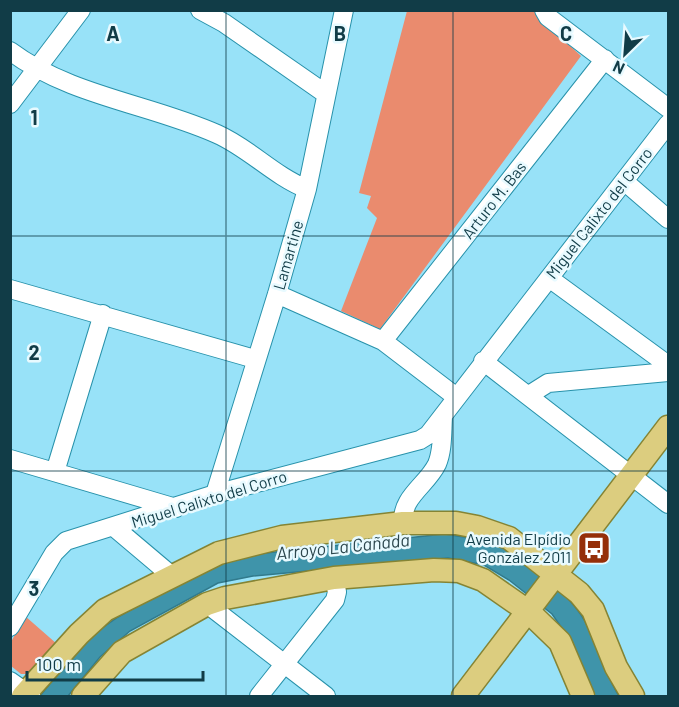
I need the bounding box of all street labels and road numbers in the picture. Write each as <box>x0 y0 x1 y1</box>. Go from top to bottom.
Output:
street label: Miguel Calixto del Corro <box>541 143 656 282</box>
street label: Arturo M. Bas <box>458 157 530 242</box>
street label: Lamartine <box>269 218 307 292</box>
street label: Miguel Calixto del Corro <box>129 466 289 531</box>

